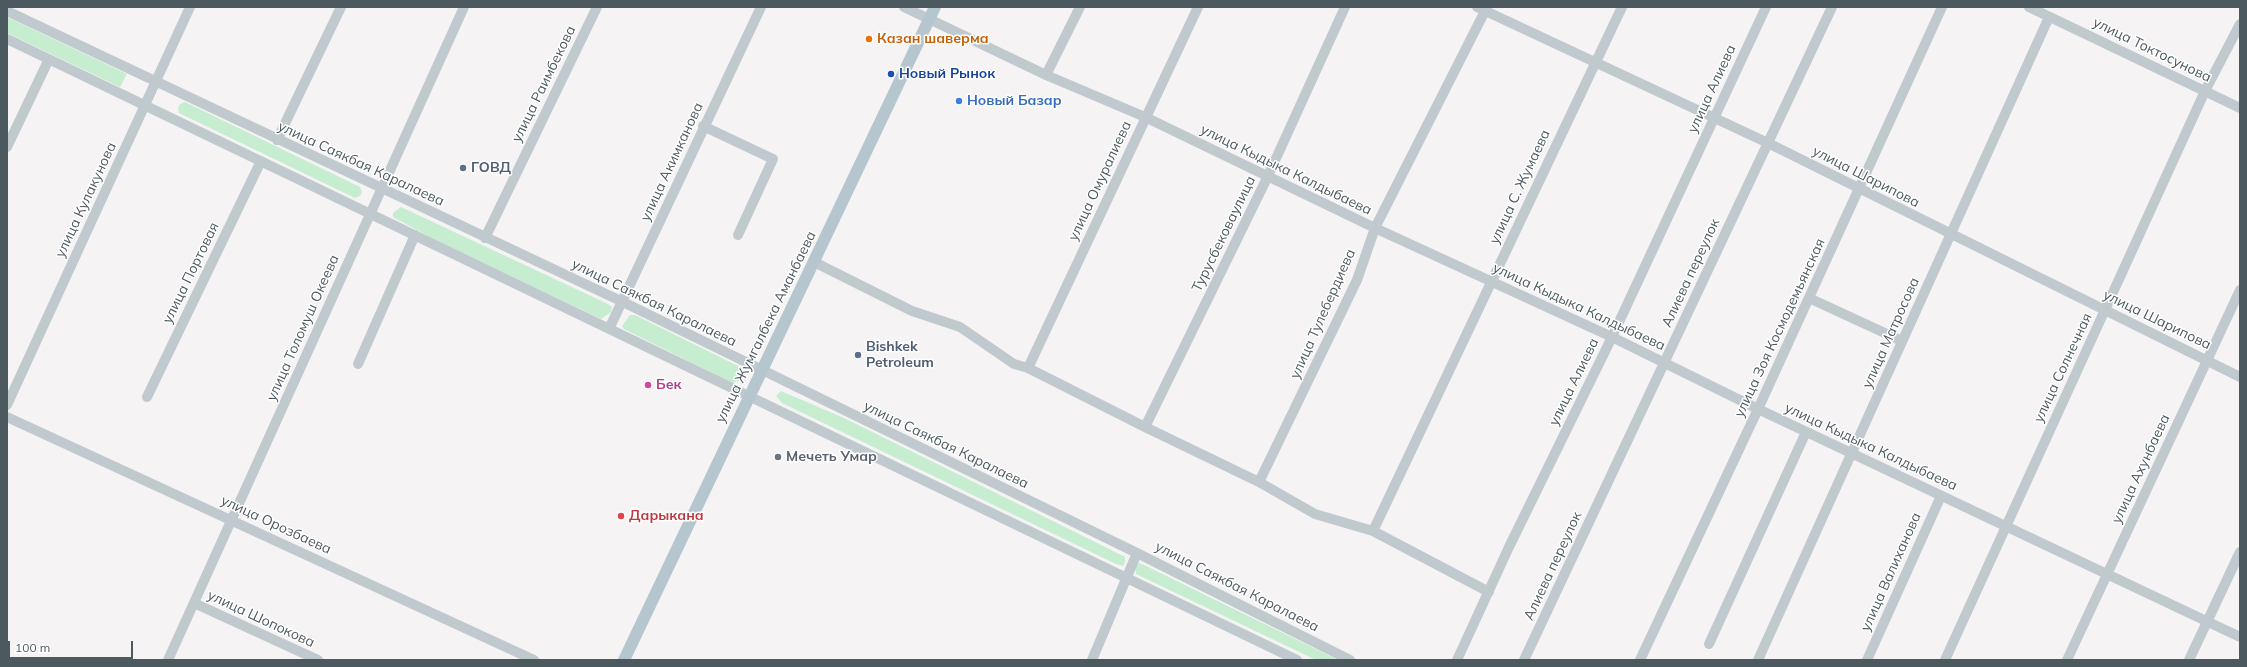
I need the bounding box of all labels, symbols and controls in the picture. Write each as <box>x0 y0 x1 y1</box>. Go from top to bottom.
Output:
street label: улица Токтосунова <box>2090 14 2214 86</box>
street label: улица Раимбекова <box>508 23 580 145</box>
place label: Казан шаверма <box>877 31 989 47</box>
marker: Казан шаверма <box>864 34 874 44</box>
street label: улица Алиева <box>1684 42 1740 136</box>
place label: Новый Рынок <box>899 66 995 82</box>
marker: Новый Рынок <box>886 69 896 79</box>
place label: Новый Базар <box>967 93 1062 109</box>
marker: Новый Базар <box>954 96 964 106</box>
street label: улица Акимканова <box>637 100 707 224</box>
street label: улица Саякбая Каралаева <box>275 118 447 210</box>
street label: улица Омуралиева <box>1065 119 1135 243</box>
street label: улица Кыдыка Калдыбаева <box>1198 121 1374 219</box>
street label: улица С. Жумаева <box>1486 127 1554 247</box>
street label: улица Кулакунова <box>52 140 120 260</box>
street label: улица Шарипова <box>1810 143 1922 211</box>
place label: ГОВД <box>471 160 511 176</box>
marker: ГОВД <box>458 163 468 173</box>
street label: Турусбековаулица <box>1189 173 1259 295</box>
street label: Алиева переулок <box>1658 216 1724 330</box>
street label: улица Портовая <box>159 220 223 326</box>
street label: улица Жумгалбека Аманбаева <box>712 228 820 426</box>
street label: улица Зоя Космодемьянская <box>1731 236 1829 420</box>
street label: улица Тулебердиева <box>1287 246 1359 382</box>
street label: улица Толомуш Океева <box>263 252 343 404</box>
street label: улица Саякбая Каралаева <box>569 256 739 350</box>
street label: улица Кыдыка Калдыбаева <box>1490 260 1668 354</box>
street label: улица Матросова <box>1859 275 1923 391</box>
street label: улица Шарипова <box>2100 287 2214 353</box>
street label: улица Солнечная <box>2030 311 2096 425</box>
street label: улица Алиева <box>1546 335 1602 429</box>
place label: Bishkek Petroleum <box>866 339 934 372</box>
marker: Bishkek Petroleum <box>853 350 863 360</box>
place label: Бек <box>656 377 681 393</box>
marker: Бек <box>643 380 653 390</box>
street label: улица Саякбая Каралаева <box>861 398 1031 492</box>
street label: улица Кыдыка Калдыбаева <box>1782 400 1960 494</box>
street label: улица Ахунбаева <box>2108 412 2174 526</box>
place label: Мечеть Умар <box>786 449 877 465</box>
marker: Мечеть Умар <box>773 452 783 462</box>
street label: улица Орозбаева <box>218 492 334 558</box>
place label: Дарыкана <box>629 508 704 524</box>
street label: Алиева переулок <box>1520 509 1586 623</box>
street label: улица Валиханова <box>1857 510 1925 634</box>
marker: Дарыкана <box>616 511 626 521</box>
street label: улица Саякбая Каралаева <box>1152 538 1322 636</box>
street label: улица Шопокова <box>205 587 317 651</box>
scale bar <box>10 633 135 659</box>
text: 100 m <box>15 640 50 655</box>

